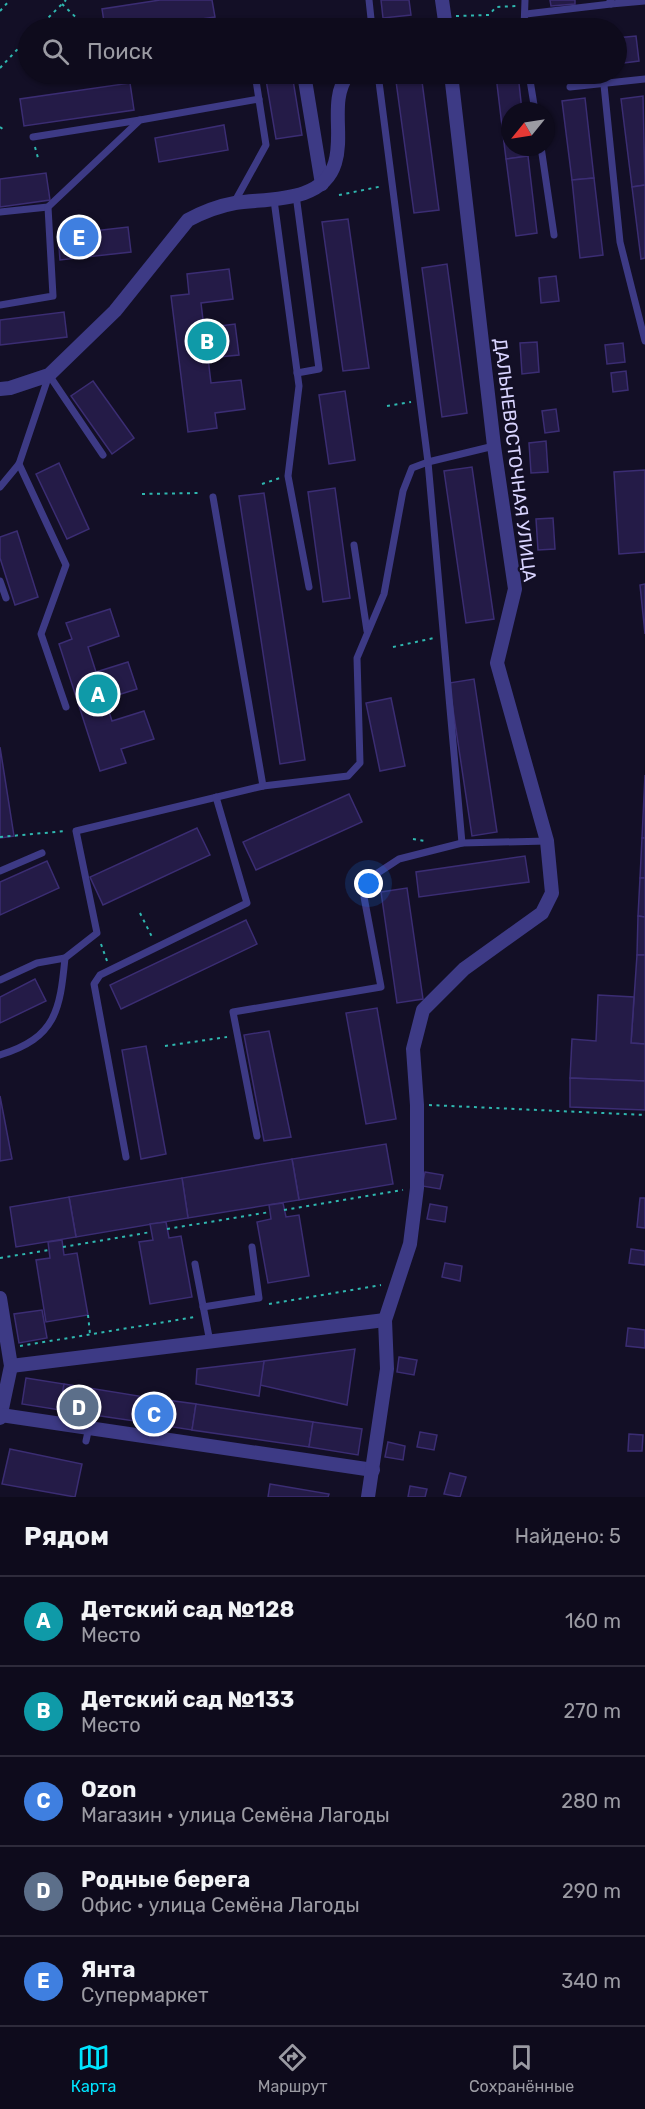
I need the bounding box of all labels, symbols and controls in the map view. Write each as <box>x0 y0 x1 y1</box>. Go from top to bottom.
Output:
search box <box>18 18 627 84</box>
icon: search <box>39 35 72 68</box>
text: Поиск <box>87 38 153 65</box>
north arrow <box>501 102 555 156</box>
pin: E <box>60 214 98 260</box>
pin: B <box>188 318 226 364</box>
street label: ДАЛЬНЕВОСТОЧНАЯ УЛИЦА <box>489 337 541 583</box>
pin: A <box>78 672 118 716</box>
your location <box>354 869 383 898</box>
pin: D <box>60 1384 98 1430</box>
pin: C <box>134 1392 174 1436</box>
text: Рядом <box>24 1521 109 1552</box>
text: Найдено: 5 <box>515 1524 621 1548</box>
text: Детский сад №128 <box>81 1596 295 1623</box>
text: A <box>36 1609 51 1633</box>
text: 160 m <box>565 1609 621 1633</box>
text: Место <box>81 1623 141 1647</box>
text: Детский сад №133 <box>81 1686 294 1713</box>
text: B <box>36 1699 51 1723</box>
text: 270 m <box>564 1699 621 1723</box>
text: Место <box>81 1713 141 1737</box>
text: Ozon <box>81 1776 136 1803</box>
text: C <box>36 1789 51 1813</box>
text: 280 m <box>561 1789 621 1813</box>
text: Магазин · улица Семёна Лагоды <box>81 1803 390 1827</box>
text: Родные берега <box>81 1866 250 1893</box>
text: D <box>36 1879 51 1903</box>
text: 290 m <box>562 1879 621 1903</box>
text: Офис · улица Семёна Лагоды <box>81 1893 360 1917</box>
text: Янта <box>81 1956 136 1983</box>
text: E <box>37 1969 50 1993</box>
text: 340 m <box>561 1969 621 1993</box>
text: Супермаркет <box>81 1983 209 2007</box>
tab: Карта <box>71 2041 116 2096</box>
tab: Маршрут <box>258 2041 328 2096</box>
tab: Сохранённые <box>469 2041 574 2096</box>

